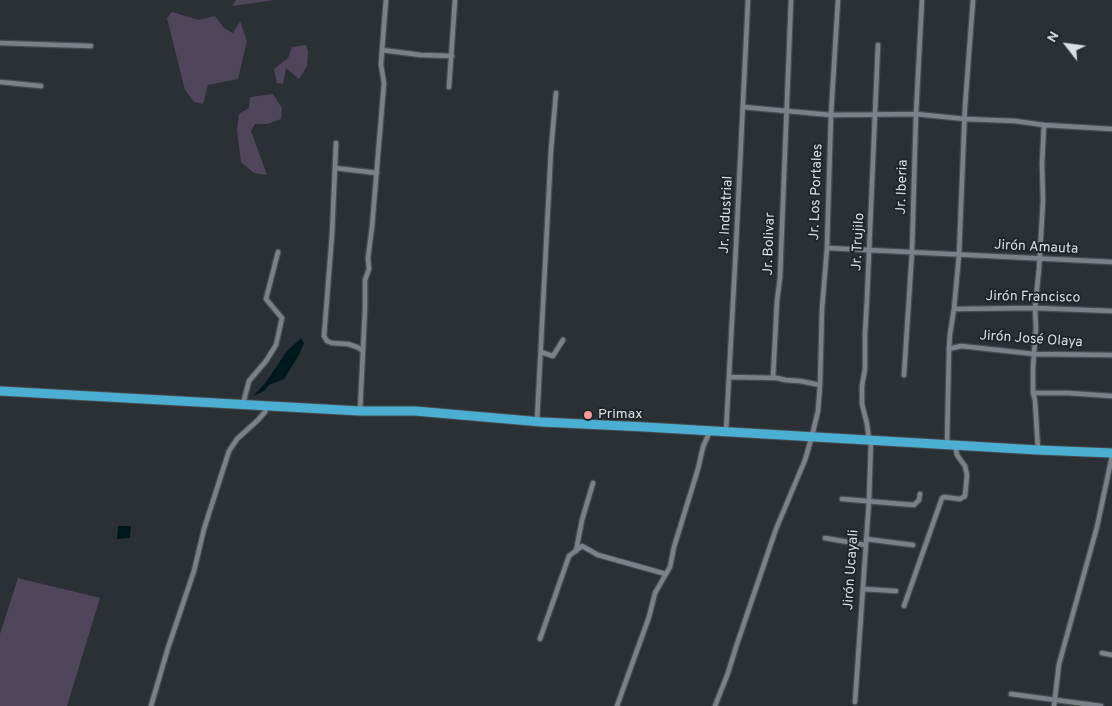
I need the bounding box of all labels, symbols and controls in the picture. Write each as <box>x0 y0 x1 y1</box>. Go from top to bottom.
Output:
north arrow <box>1042 20 1092 70</box>
text: N <box>1044 29 1063 46</box>
street label: Jr. Los Portales <box>807 143 827 241</box>
street label: Jr. Iberia <box>894 159 912 215</box>
street label: Jr. Industrial <box>717 176 737 254</box>
street label: Jr. Bolivar <box>760 212 780 276</box>
street label: Jr. Trujilo <box>849 212 869 272</box>
street label: Jirón Amauta <box>993 237 1079 259</box>
street label: Jirón Francisco <box>985 289 1081 307</box>
street label: Jirón José Olaya <box>979 328 1083 352</box>
place label: Primax <box>598 407 642 423</box>
marker: Primax <box>582 409 594 421</box>
street label: Jirón Ucayali <box>841 529 863 611</box>

